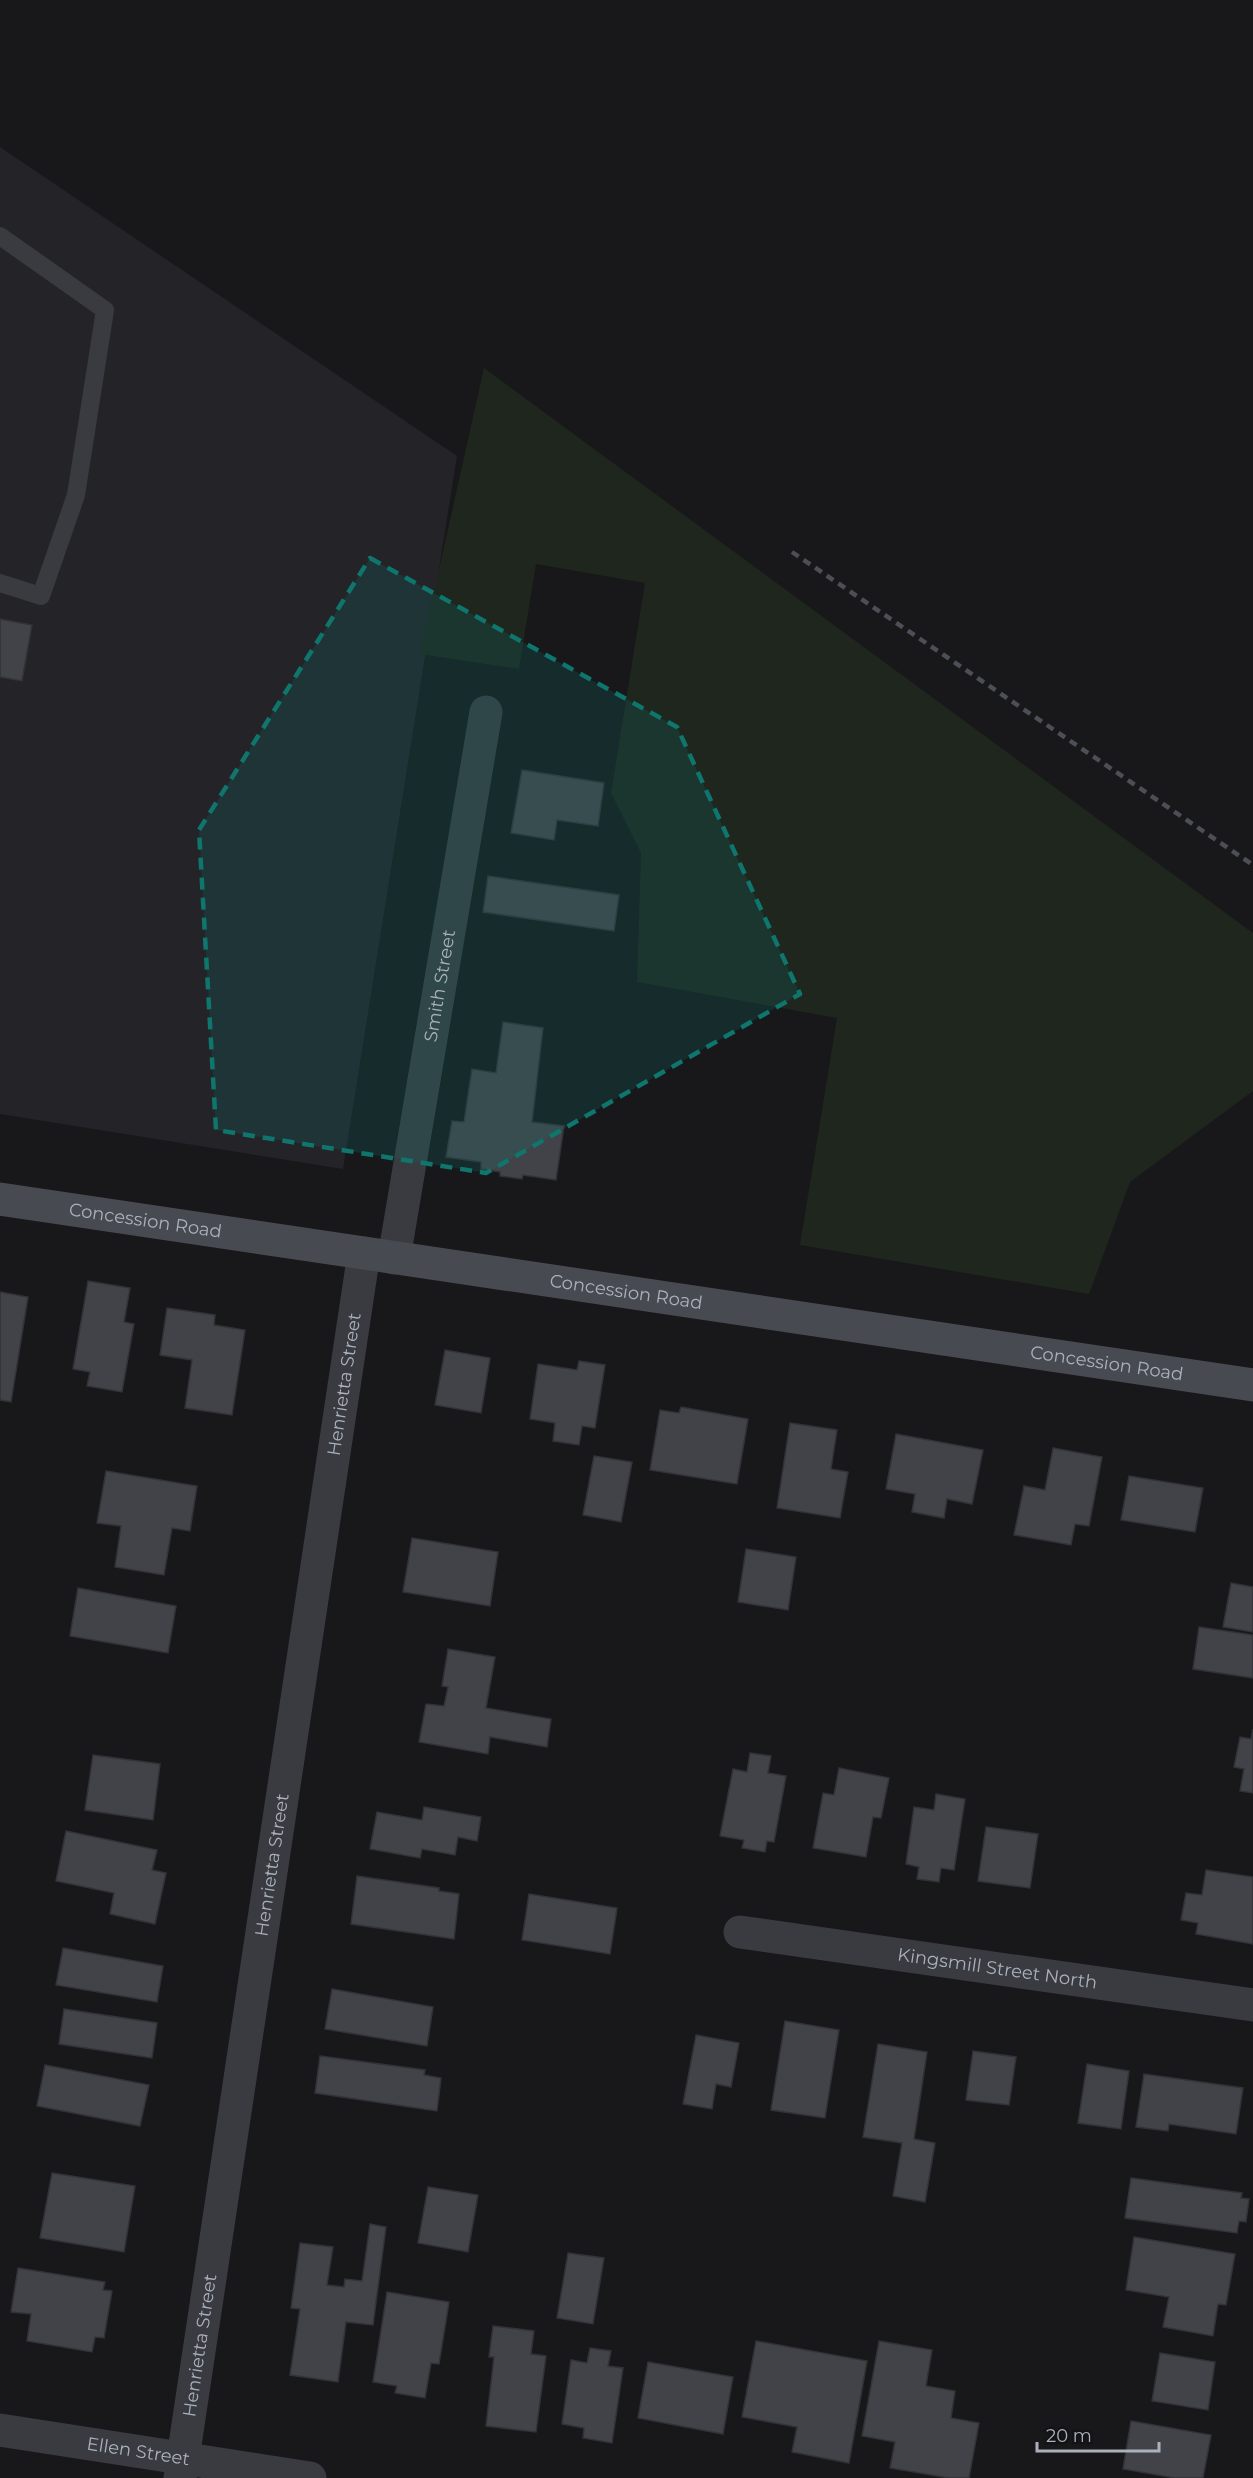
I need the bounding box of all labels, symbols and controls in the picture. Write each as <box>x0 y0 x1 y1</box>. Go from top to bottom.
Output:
street label: Smith Street <box>420 928 460 1044</box>
street label: Concession Road <box>67 1198 223 1243</box>
street label: Concession Road <box>548 1270 704 1314</box>
street label: Henrietta Street <box>323 1311 366 1457</box>
street label: Concession Road <box>1029 1341 1185 1386</box>
street label: Henrietta Street <box>250 1792 294 1938</box>
street label: Kingsmill Street North <box>896 1944 1099 1994</box>
street label: Henrietta Street <box>178 2272 221 2418</box>
scale bar <box>1037 2415 1158 2453</box>
text: 20 m <box>1046 2425 1092 2447</box>
street label: Ellen Street <box>85 2433 191 2470</box>

